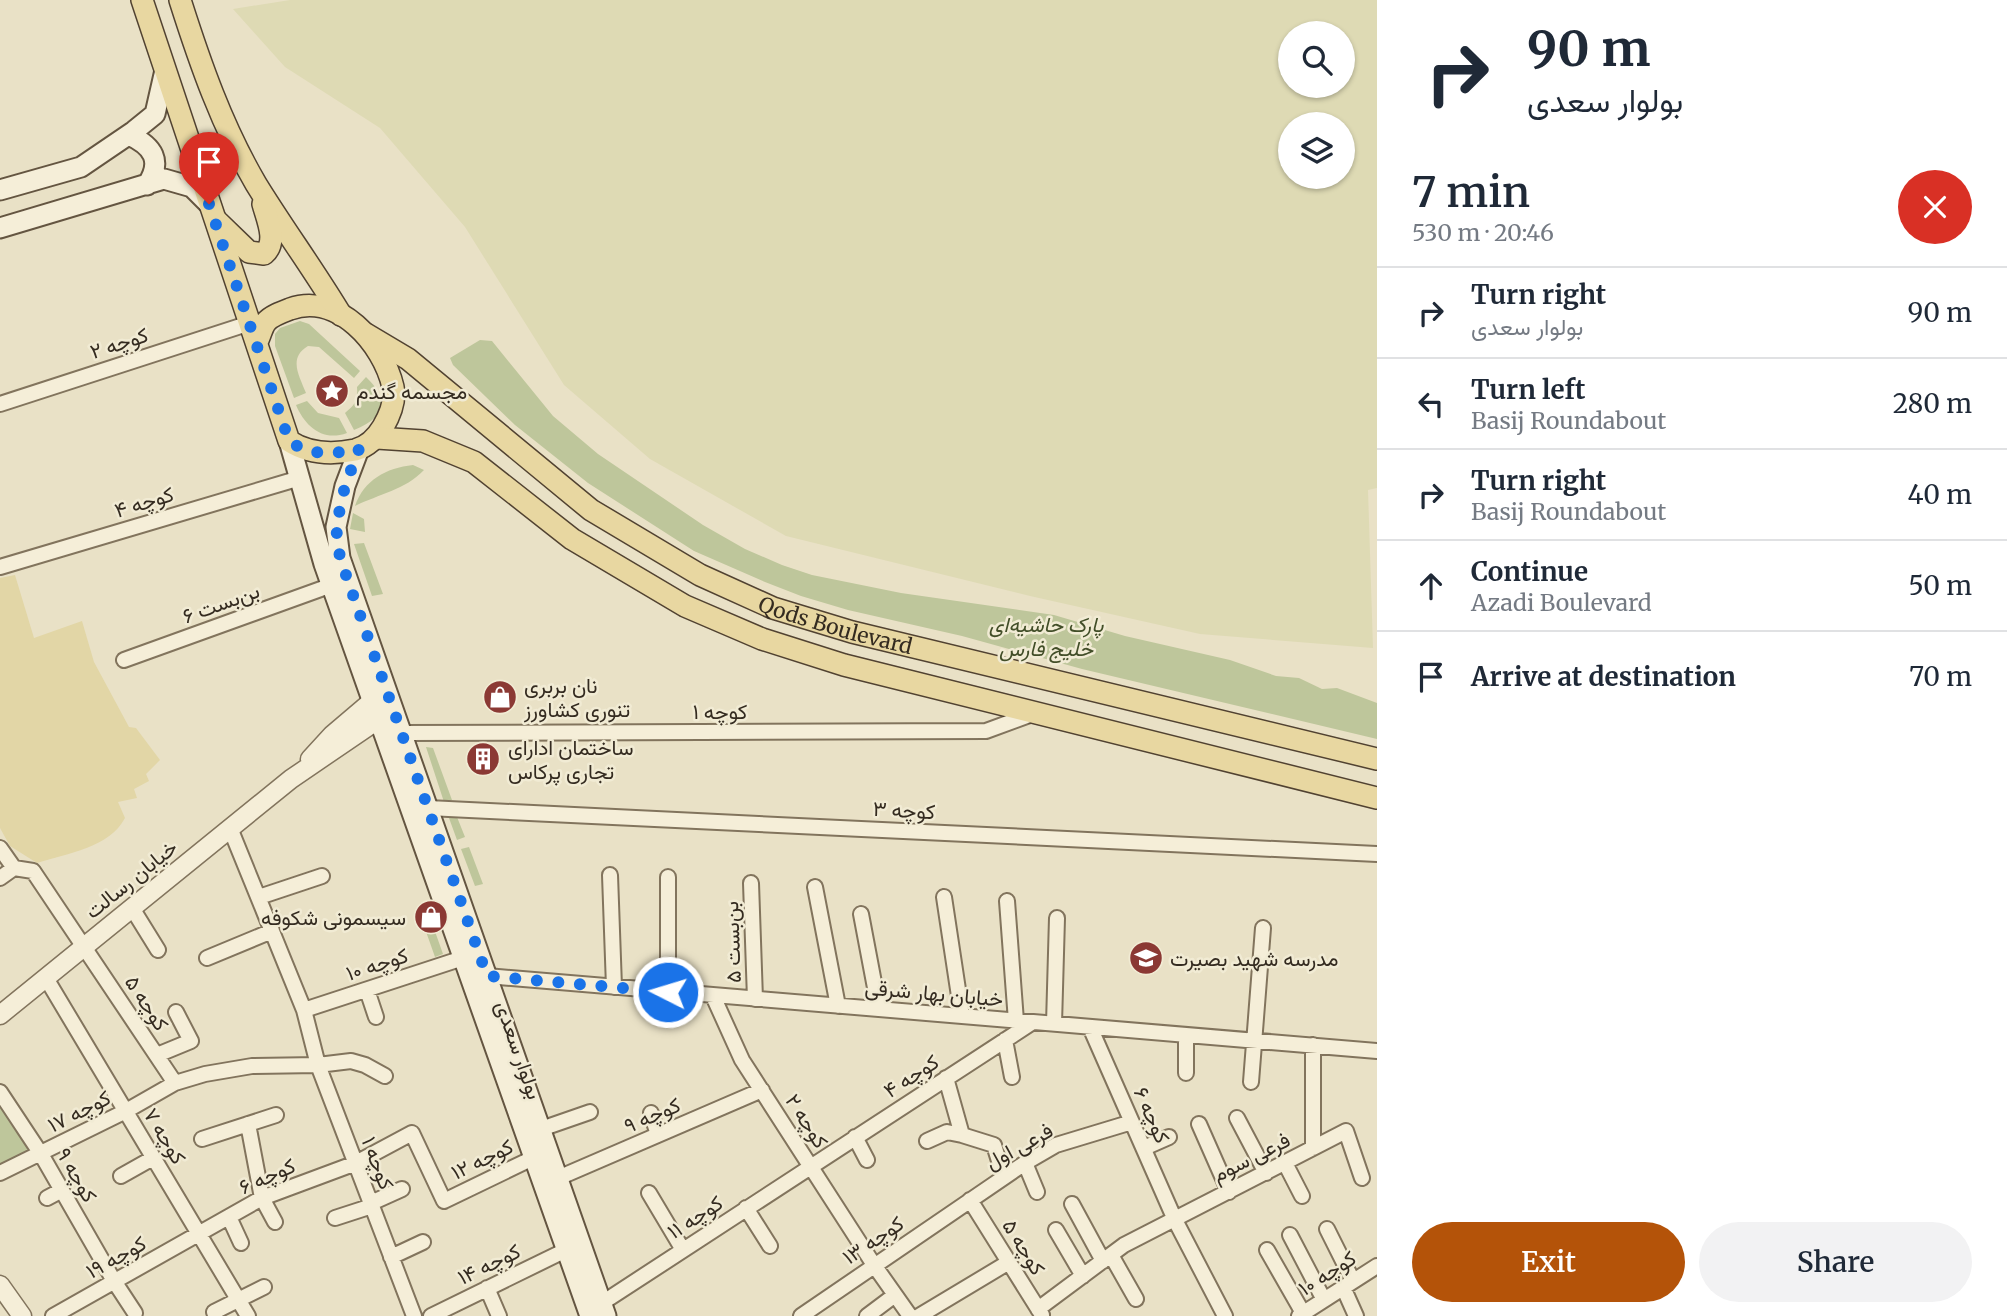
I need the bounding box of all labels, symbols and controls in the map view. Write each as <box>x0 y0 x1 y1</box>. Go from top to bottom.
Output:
text: 90 m <box>1527 18 1651 79</box>
map controls <box>1278 21 1355 189</box>
button: search <box>1278 21 1355 98</box>
icon: right <box>1412 28 1503 119</box>
text: بولوار سعدی <box>1527 81 1683 121</box>
button: layers <box>1278 112 1355 189</box>
pin <box>179 132 239 204</box>
icon: arrive <box>190 143 228 181</box>
text: 7 min <box>1412 166 1530 218</box>
button: close <box>1898 170 1972 244</box>
text: 530 m · 20:46 <box>1412 218 1554 247</box>
text: Turn right <box>1471 278 1606 311</box>
icon: right <box>1412 294 1450 332</box>
text: 90 m <box>1908 296 1972 329</box>
text: بولوار سعدی <box>1471 312 1583 341</box>
street label: کوچه ۲ <box>86 321 152 366</box>
place icon: مجسمه گندم <box>313 372 351 410</box>
text: Turn left <box>1471 373 1585 406</box>
place label: مجسمه گندم <box>356 378 467 406</box>
icon: left <box>1412 385 1450 423</box>
text: 280 m <box>1893 387 1972 420</box>
text: Basij Roundabout <box>1471 406 1666 435</box>
text: Turn right <box>1471 464 1606 497</box>
icon: right <box>1412 476 1450 514</box>
text: 40 m <box>1908 478 1972 511</box>
street label: کوچه ۴ <box>111 480 177 525</box>
text: Basij Roundabout <box>1471 497 1666 526</box>
text: Continue <box>1471 555 1588 588</box>
icon: ahead <box>1412 567 1450 605</box>
text: 50 m <box>1908 569 1972 602</box>
street label: بن‌بست ۶ <box>179 577 263 629</box>
text: Azadi Boulevard <box>1471 588 1652 617</box>
street label: Qods Boulevard <box>754 590 915 660</box>
park label: پارک حاشیه‌ای خلیج فارس <box>989 611 1104 664</box>
icon: arrive <box>1412 658 1450 696</box>
text: Arrive at destination <box>1471 660 1736 693</box>
text: 70 m <box>1909 660 1972 693</box>
place label: نان بربری تنوری کشاورز <box>523 672 630 723</box>
shop icon: نان بربری تنوری کشاورز <box>481 678 519 716</box>
street label: کوچه ۱ <box>693 698 747 726</box>
place label: ساختمان ادارای تجاری پرکاس <box>508 734 634 786</box>
building icon: ساختمان ادارای تجاری پرکاس <box>464 740 502 778</box>
street label: کوچه ۳ <box>872 795 936 826</box>
street label: خیابان رسالت <box>79 834 183 924</box>
shop icon: سیسمونی شکوفه <box>412 898 450 936</box>
street label: بن‌بست ۵ <box>717 900 747 984</box>
place label: سیسمونی شکوفه <box>261 904 406 931</box>
school or university icon: مدرسه شهید بصیرت <box>1127 939 1165 977</box>
street label: کوچه ۱۰ <box>343 941 412 988</box>
place label: مدرسه شهید بصیرت <box>1170 945 1339 972</box>
position arrow <box>631 955 705 1029</box>
street label: کوچه ۵ <box>118 970 175 1036</box>
street label: خیابان بهار شرقی <box>864 974 1004 1012</box>
street label: بولوار سعدی <box>490 997 548 1103</box>
street label: کوچه ۴ <box>878 1048 944 1105</box>
street label: کوچه ۶ <box>1127 1083 1176 1148</box>
street label: کوچه ۱۷ <box>43 1084 115 1139</box>
street label: کوچه ۲ <box>779 1089 835 1154</box>
street label: کوچه ۹ <box>620 1091 685 1140</box>
street label: کوچه ۷ <box>137 1103 192 1170</box>
street label: فرعی اول <box>980 1116 1058 1176</box>
street label: فرعی سوم <box>1207 1126 1295 1189</box>
street label: کوچه ۱۲ <box>447 1132 518 1186</box>
street label: کوچه ۱ <box>355 1133 400 1194</box>
street label: کوچه ۹ <box>50 1143 103 1208</box>
street label: کوچه ۶ <box>235 1152 300 1201</box>
street label: کوچه ۱۱ <box>662 1189 728 1246</box>
street label: کوچه ۱۳ <box>837 1210 910 1271</box>
street label: کوچه ۵ <box>996 1214 1052 1281</box>
button: Exit <box>1412 1222 1685 1302</box>
button: Share <box>1699 1222 1972 1302</box>
street label: کوچه ۱۹ <box>81 1229 151 1285</box>
street label: کوچه ۱۴ <box>453 1237 525 1292</box>
street label: کوچه ۱۰ <box>1293 1244 1362 1302</box>

